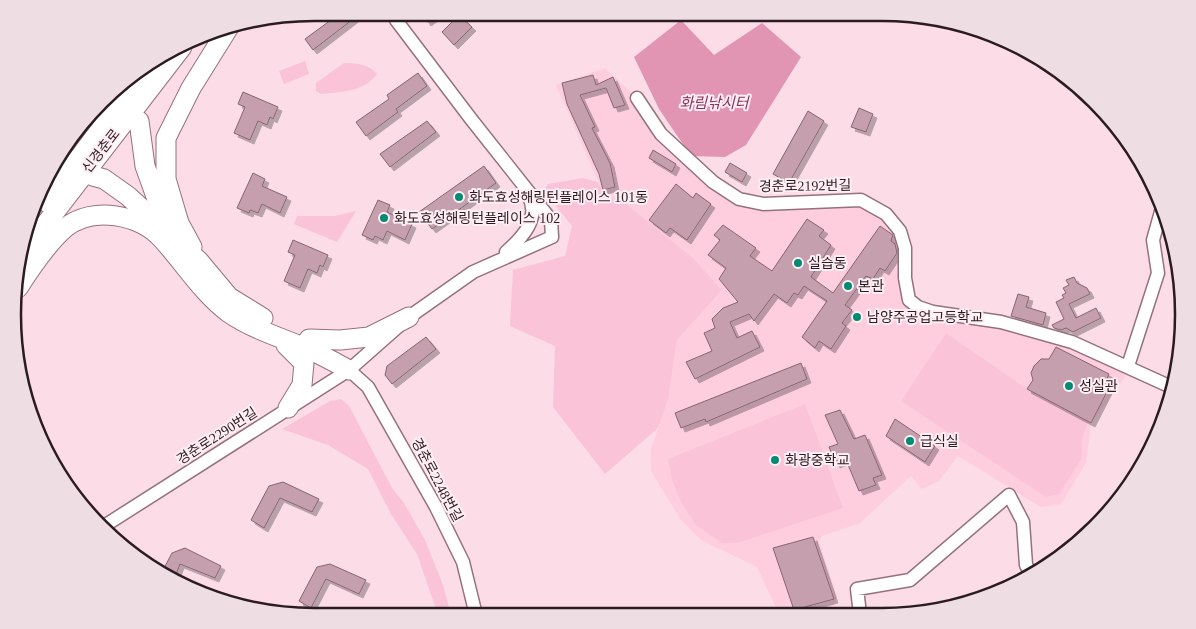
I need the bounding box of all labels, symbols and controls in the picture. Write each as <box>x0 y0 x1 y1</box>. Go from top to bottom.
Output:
water label: 화림낚시터 <box>679 95 751 111</box>
street label: 신경춘로 <box>79 126 123 176</box>
street label: 경춘로2192번길 <box>759 178 851 194</box>
place label: 화도효성해링턴플레이스 101동 <box>469 190 648 205</box>
marker: 화도효성해링턴플레이스 101동 <box>453 191 465 203</box>
place label: 화도효성해링턴플레이스 102 <box>394 211 560 226</box>
marker: 화도효성해링턴플레이스 102 <box>378 212 390 224</box>
place label: 실습동 <box>808 256 847 271</box>
marker: 실습동 <box>792 257 804 269</box>
place label: 본관 <box>858 279 884 294</box>
marker: 본관 <box>842 280 854 292</box>
place label: 남양주공업고등학교 <box>867 309 983 325</box>
marker: 남양주공업고등학교 <box>851 311 863 323</box>
place label: 성실관 <box>1079 379 1118 394</box>
marker: 성실관 <box>1063 380 1075 392</box>
street label: 경춘로2290번길 <box>174 405 260 467</box>
place label: 급식실 <box>920 434 959 449</box>
marker: 급식실 <box>904 435 916 447</box>
street label: 경춘로2248번길 <box>409 436 465 524</box>
place label: 화광중학교 <box>785 452 850 468</box>
marker: 화광중학교 <box>769 454 781 466</box>

